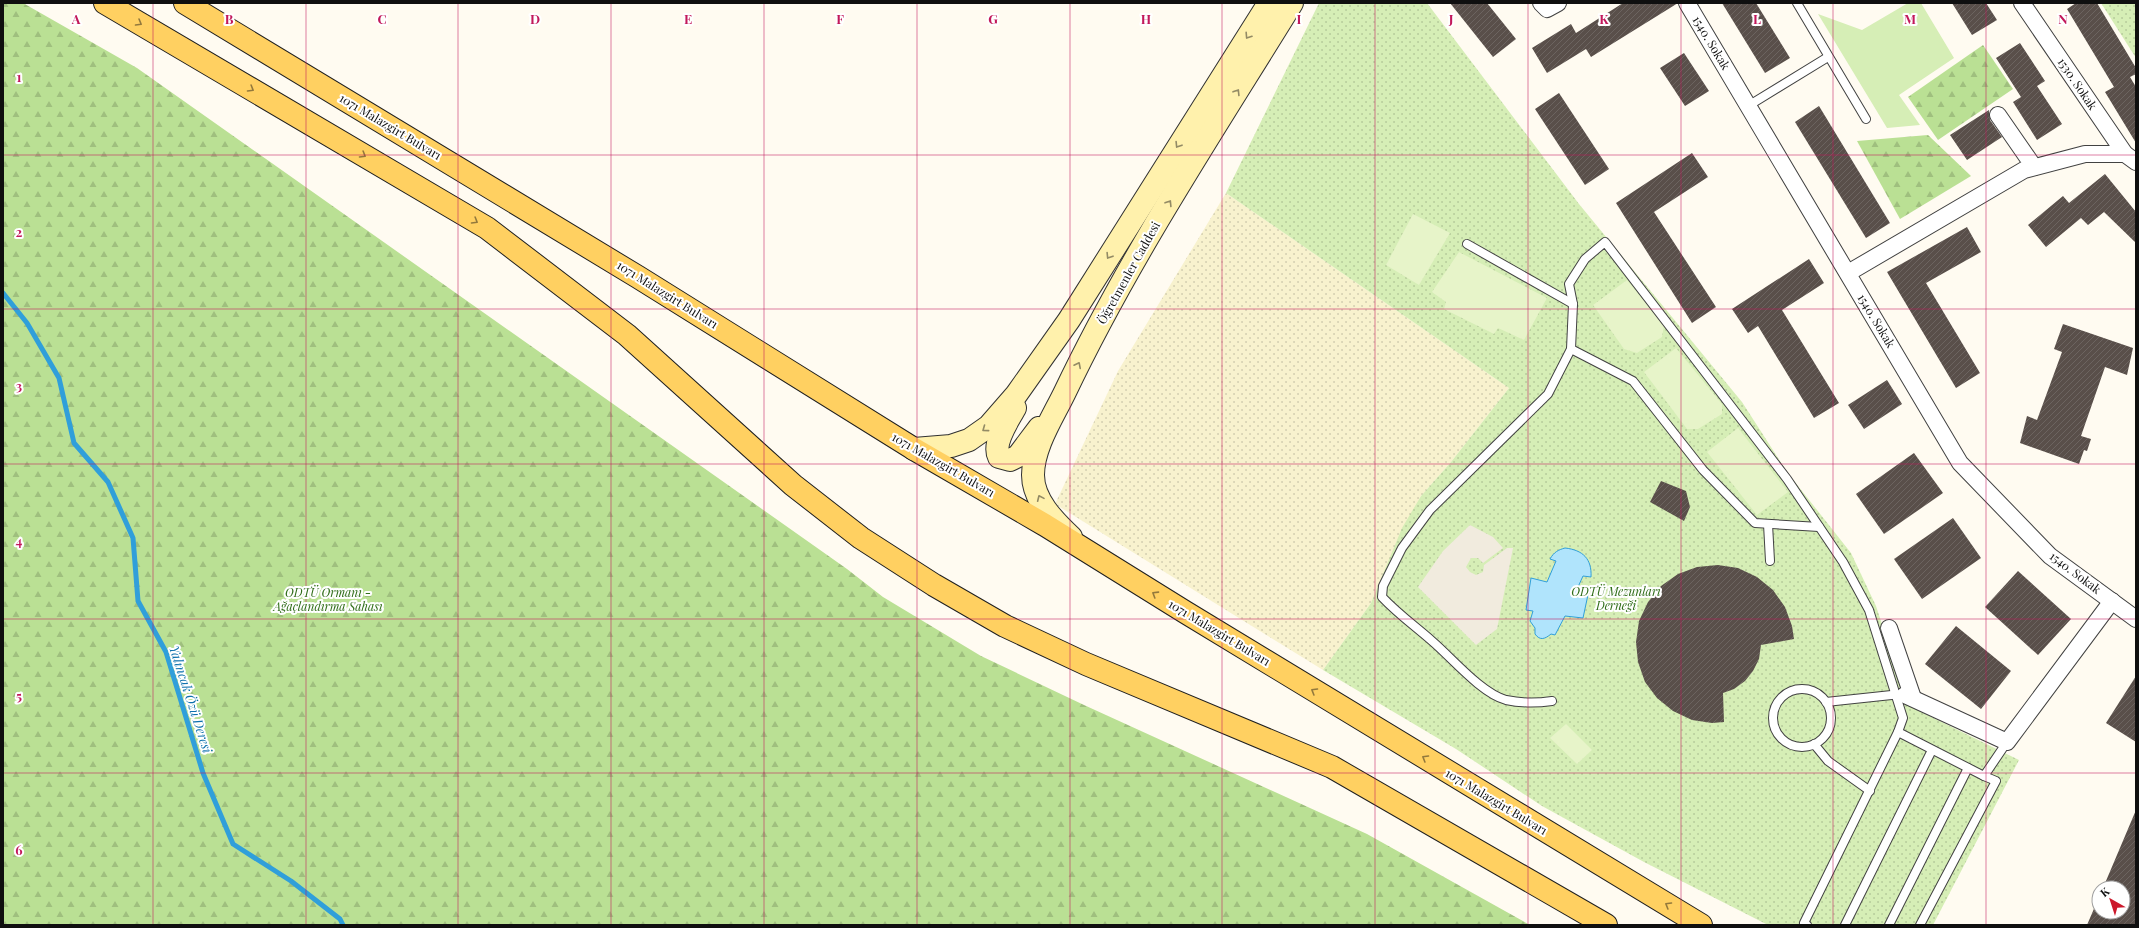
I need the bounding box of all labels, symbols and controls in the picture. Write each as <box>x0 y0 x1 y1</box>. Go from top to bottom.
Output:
text: A <box>71 10 81 27</box>
text: B <box>225 10 234 27</box>
text: C <box>377 10 387 27</box>
text: D <box>530 10 540 27</box>
text: E <box>684 10 692 27</box>
text: F <box>836 10 844 27</box>
text: G <box>988 10 998 27</box>
text: H <box>1141 10 1151 27</box>
text: I <box>1297 10 1302 27</box>
text: J <box>1448 10 1454 27</box>
text: K <box>1599 10 1609 27</box>
text: L <box>1753 10 1761 27</box>
text: M <box>1904 10 1916 27</box>
text: N <box>2058 10 2068 27</box>
street label: 1540. Sokak <box>1689 12 1734 73</box>
one-way arrow <box>135 18 142 25</box>
one-way arrow <box>1245 32 1252 39</box>
street label: 1530. Sokak <box>2054 54 2101 113</box>
text: 1 <box>17 68 22 85</box>
one-way arrow <box>247 84 254 91</box>
street label: 1071 Malazgirt Bulvarı <box>337 89 445 163</box>
one-way arrow <box>1233 89 1240 96</box>
one-way arrow <box>1175 141 1182 148</box>
one-way arrow <box>359 150 366 157</box>
one-way arrow <box>1164 200 1172 207</box>
one-way arrow <box>471 216 478 224</box>
street label: Öğretmenler Caddesi <box>1093 218 1163 327</box>
text: 2 <box>16 223 23 240</box>
one-way arrow <box>1106 252 1114 259</box>
street label: 1071 Malazgirt Bulvarı <box>614 257 721 332</box>
street label: 1540. Sokak <box>1854 290 1899 351</box>
one-way arrow <box>1074 362 1081 369</box>
text: 3 <box>16 377 22 394</box>
one-way arrow <box>982 424 989 431</box>
street label: 1071 Malazgirt Bulvarı <box>889 428 998 500</box>
one-way arrow <box>1037 495 1045 502</box>
text: 4 <box>16 532 23 549</box>
street label: 1540. Sokak <box>2047 548 2105 597</box>
park label: ODTÜ Mezunları Derneği <box>1571 583 1661 613</box>
park label: ODTÜ Ormanı - Ağaçlandırma Sahası <box>271 584 383 614</box>
one-way arrow <box>1152 591 1159 598</box>
street label: 1071 Malazgirt Bulvarı <box>1166 595 1274 669</box>
water label: Yalıncak Özü Deresi <box>166 643 217 756</box>
text: 5 <box>16 687 22 704</box>
one-way arrow <box>1311 688 1318 695</box>
one-way arrow <box>1422 756 1429 763</box>
street label: 1071 Malazgirt Bulvarı <box>1443 764 1551 838</box>
text: 6 <box>15 841 23 858</box>
north arrow <box>2091 880 2131 920</box>
text: K <box>2097 883 2112 900</box>
one-way arrow <box>1665 902 1672 909</box>

